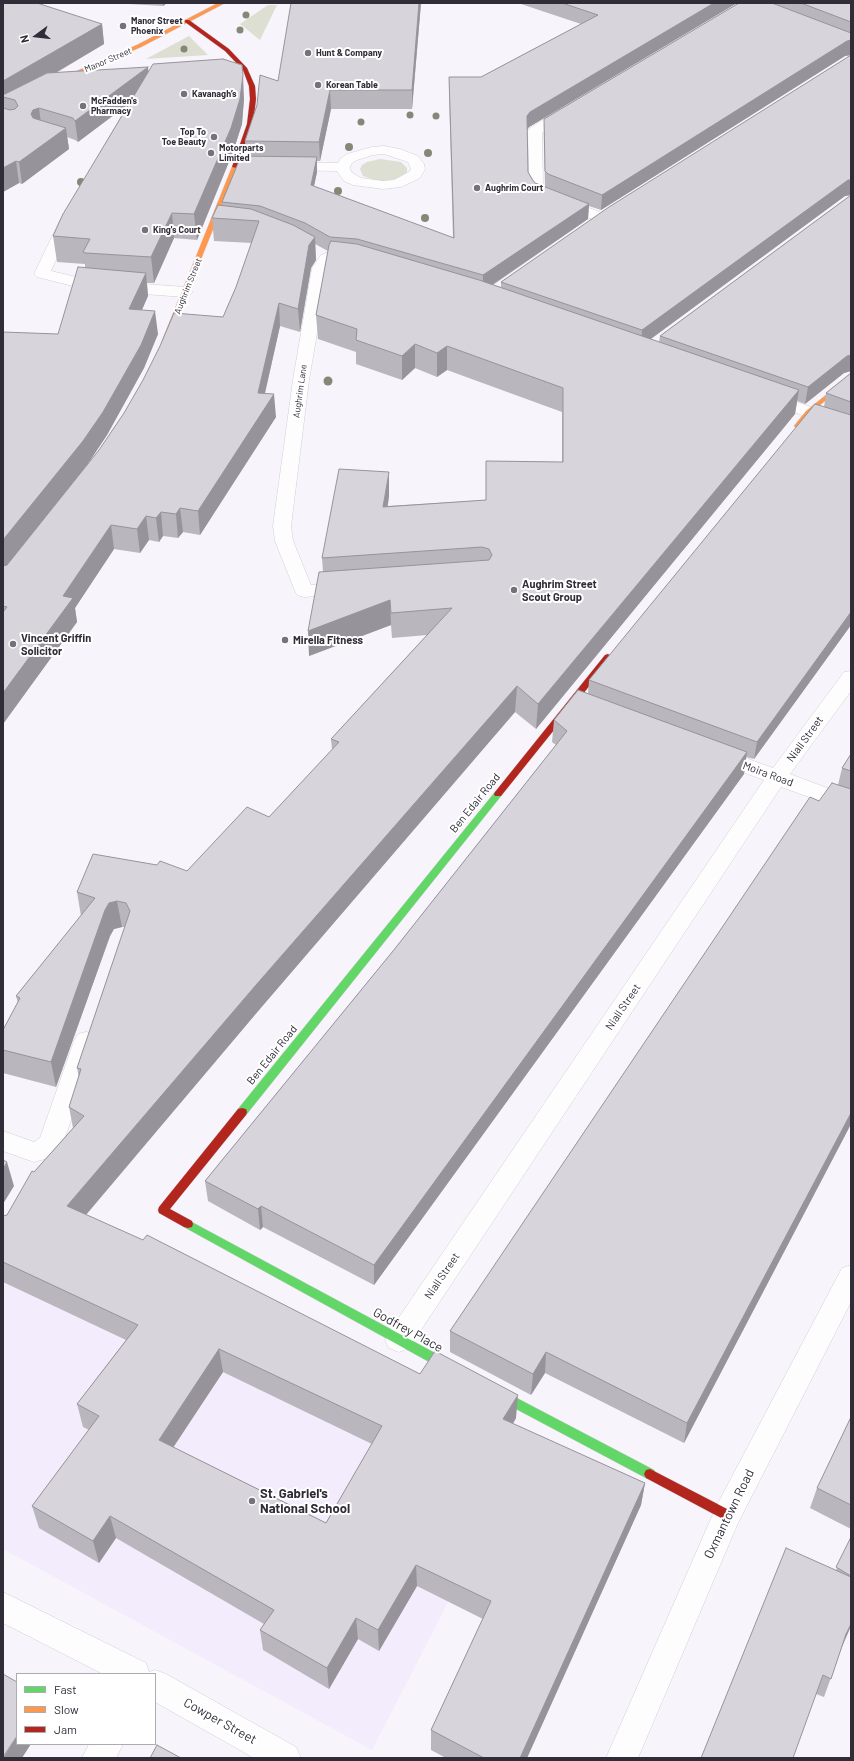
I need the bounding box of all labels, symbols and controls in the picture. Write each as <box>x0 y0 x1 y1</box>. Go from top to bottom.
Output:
north arrow <box>16 16 56 56</box>
place label: Manor Street Phoenix <box>131 16 183 37</box>
marker: Manor Street Phoenix <box>118 21 128 31</box>
text: N <box>17 34 31 44</box>
street label: Manor Street <box>83 45 133 75</box>
marker: Hunt & Company <box>303 48 313 58</box>
place label: Hunt & Company <box>316 48 382 58</box>
marker: Korean Table <box>313 80 323 90</box>
place label: Korean Table <box>326 80 378 90</box>
marker: Kavanagh’s <box>179 89 189 99</box>
place label: Kavanagh’s <box>192 89 237 99</box>
place label: McFadden's Pharmacy <box>91 96 137 117</box>
marker: McFadden's Pharmacy <box>78 101 88 111</box>
place label: Top To Toe Beauty <box>162 127 206 148</box>
marker: Top To Toe Beauty <box>209 132 219 142</box>
place label: Motorparts Limited <box>219 143 263 164</box>
marker: Motorparts Limited <box>206 148 216 158</box>
marker: Aughrim Court <box>472 183 482 193</box>
place label: Aughrim Court <box>485 183 543 193</box>
marker: King's Court <box>140 225 150 235</box>
place label: King's Court <box>153 225 201 235</box>
street label: Aughrim Street <box>172 256 204 316</box>
street label: Aughrim Lane <box>291 363 309 419</box>
place label: Aughrim Street Scout Group <box>522 577 597 603</box>
marker: Aughrim Street Scout Group <box>509 585 519 595</box>
place label: Vincent Griffin Solicitor <box>21 631 91 657</box>
place label: Mirella Fitness <box>293 633 363 647</box>
marker: Mirella Fitness <box>280 635 290 645</box>
marker: Vincent Griffin Solicitor <box>8 639 18 649</box>
street label: Niall Street <box>784 714 826 764</box>
street label: Moira Road <box>741 759 795 789</box>
street label: Ben Edair Road <box>447 771 503 835</box>
street label: Niall Street <box>603 981 643 1033</box>
street label: Ben Edair Road <box>244 1023 300 1087</box>
street label: Niall Street <box>422 1250 462 1302</box>
street label: Godfrey Place <box>370 1304 446 1356</box>
street label: Oxmantown Road <box>701 1467 757 1561</box>
place label: St. Gabriel's National School <box>260 1486 350 1517</box>
marker: St. Gabriel's National School <box>247 1496 257 1506</box>
legend <box>16 1673 156 1745</box>
text: Fast <box>54 1682 77 1696</box>
street label: Cowper Street <box>181 1695 259 1747</box>
text: Slow <box>54 1702 79 1716</box>
text: Jam <box>54 1722 77 1736</box>

